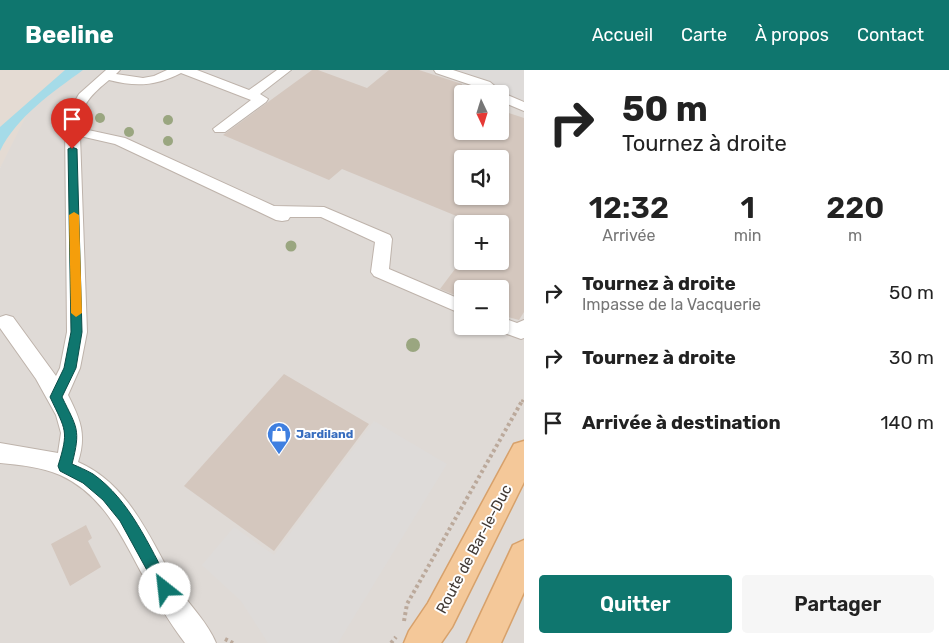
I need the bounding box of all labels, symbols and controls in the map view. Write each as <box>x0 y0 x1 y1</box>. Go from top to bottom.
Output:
text: Beeline <box>25 21 114 49</box>
text: Accueil <box>592 24 653 46</box>
text: Carte <box>681 24 727 46</box>
text: À propos <box>755 24 829 46</box>
text: Contact <box>857 24 924 46</box>
north arrow <box>454 85 509 140</box>
map controls <box>454 85 509 335</box>
text: 50 m <box>622 88 708 130</box>
icon: right <box>539 90 604 155</box>
pin <box>51 98 93 149</box>
icon: arrive <box>58 105 86 133</box>
text: Tournez à droite <box>622 130 787 157</box>
button: sound <box>454 150 509 205</box>
text: 12:32 <box>589 190 669 226</box>
text: 1 <box>740 190 755 226</box>
text: 220 <box>826 190 884 226</box>
button: + <box>454 215 509 270</box>
text: Arrivée <box>602 226 655 245</box>
text: min <box>734 226 761 245</box>
text: m <box>848 226 862 245</box>
text: Tournez à droite <box>582 272 736 295</box>
icon: right <box>539 279 567 307</box>
button: − <box>454 280 509 335</box>
text: 50 m <box>889 281 934 304</box>
text: Impasse de la Vacquerie <box>582 295 761 314</box>
icon: right <box>539 344 567 372</box>
text: Tournez à droite <box>582 346 736 369</box>
text: 30 m <box>889 346 934 369</box>
icon: arrive <box>539 409 567 437</box>
text: Arrivée à destination <box>582 411 781 434</box>
text: 140 m <box>880 411 934 434</box>
shop icon: Jardiland <box>266 421 292 455</box>
place label: Jardiland <box>296 427 353 441</box>
street label: Route de Bar-le-Duc <box>432 481 516 617</box>
position arrow <box>138 562 190 614</box>
button: Quitter <box>539 575 732 633</box>
button: Partager <box>742 575 934 633</box>

